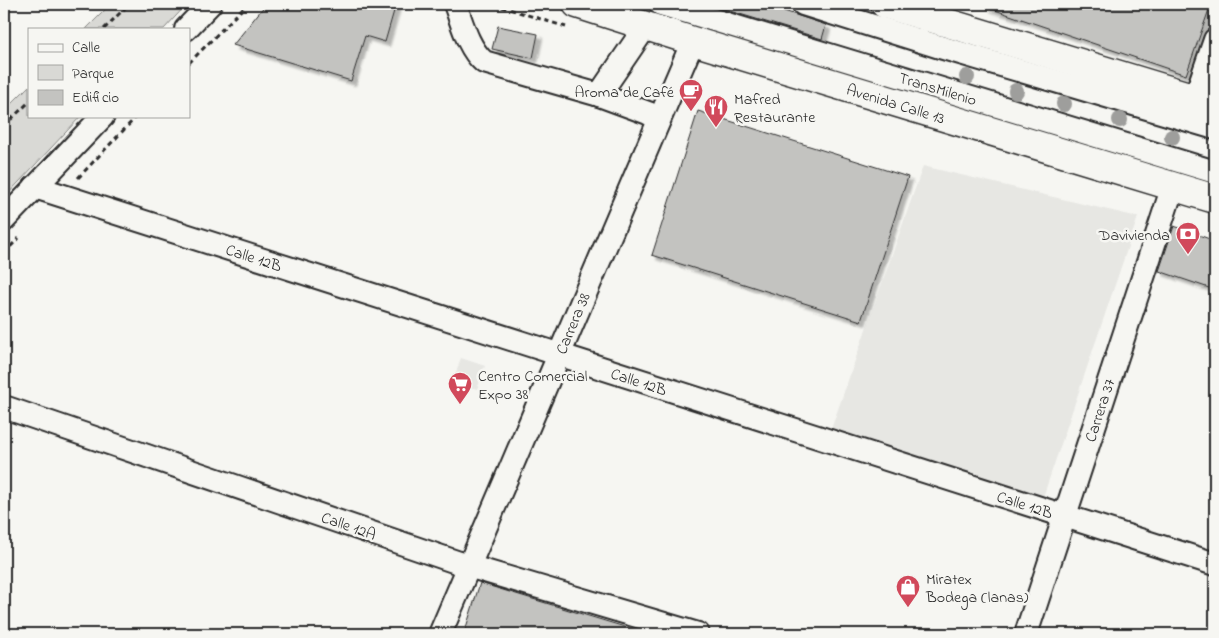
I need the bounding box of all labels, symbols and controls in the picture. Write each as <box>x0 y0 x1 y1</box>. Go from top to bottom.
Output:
legend <box>28 28 190 118</box>
text: Calle <box>72 37 100 59</box>
text: Parque <box>72 63 114 85</box>
street label: TransMilenio <box>895 67 979 113</box>
cafe icon: Aroma de Café <box>678 78 704 112</box>
street label: Avenida Calle 13 <box>843 79 948 131</box>
place label: Aroma de Café <box>575 81 675 105</box>
text: Edificio <box>72 87 119 109</box>
place label: Mafred Restaurante <box>734 88 816 130</box>
restaurant icon: Mafred Restaurante <box>703 94 729 128</box>
bank icon: Davivienda <box>1175 221 1201 255</box>
place label: Davivienda <box>1098 224 1170 248</box>
street label: Calle 12B <box>222 239 285 279</box>
street label: Carrera 38 <box>550 289 598 358</box>
street label: Calle 12B <box>607 363 670 403</box>
place label: Centro Comercial Expo 38 <box>478 365 588 407</box>
supermarket icon: Centro Comercial Expo 38 <box>447 371 473 405</box>
street label: Carrera 37 <box>1079 375 1123 445</box>
street label: Calle 12B <box>993 486 1056 526</box>
street label: Calle 12A <box>318 506 379 548</box>
place label: Miratex Bodega (lanas) <box>925 568 1029 610</box>
shop icon: Miratex Bodega (lanas) <box>895 574 921 608</box>

